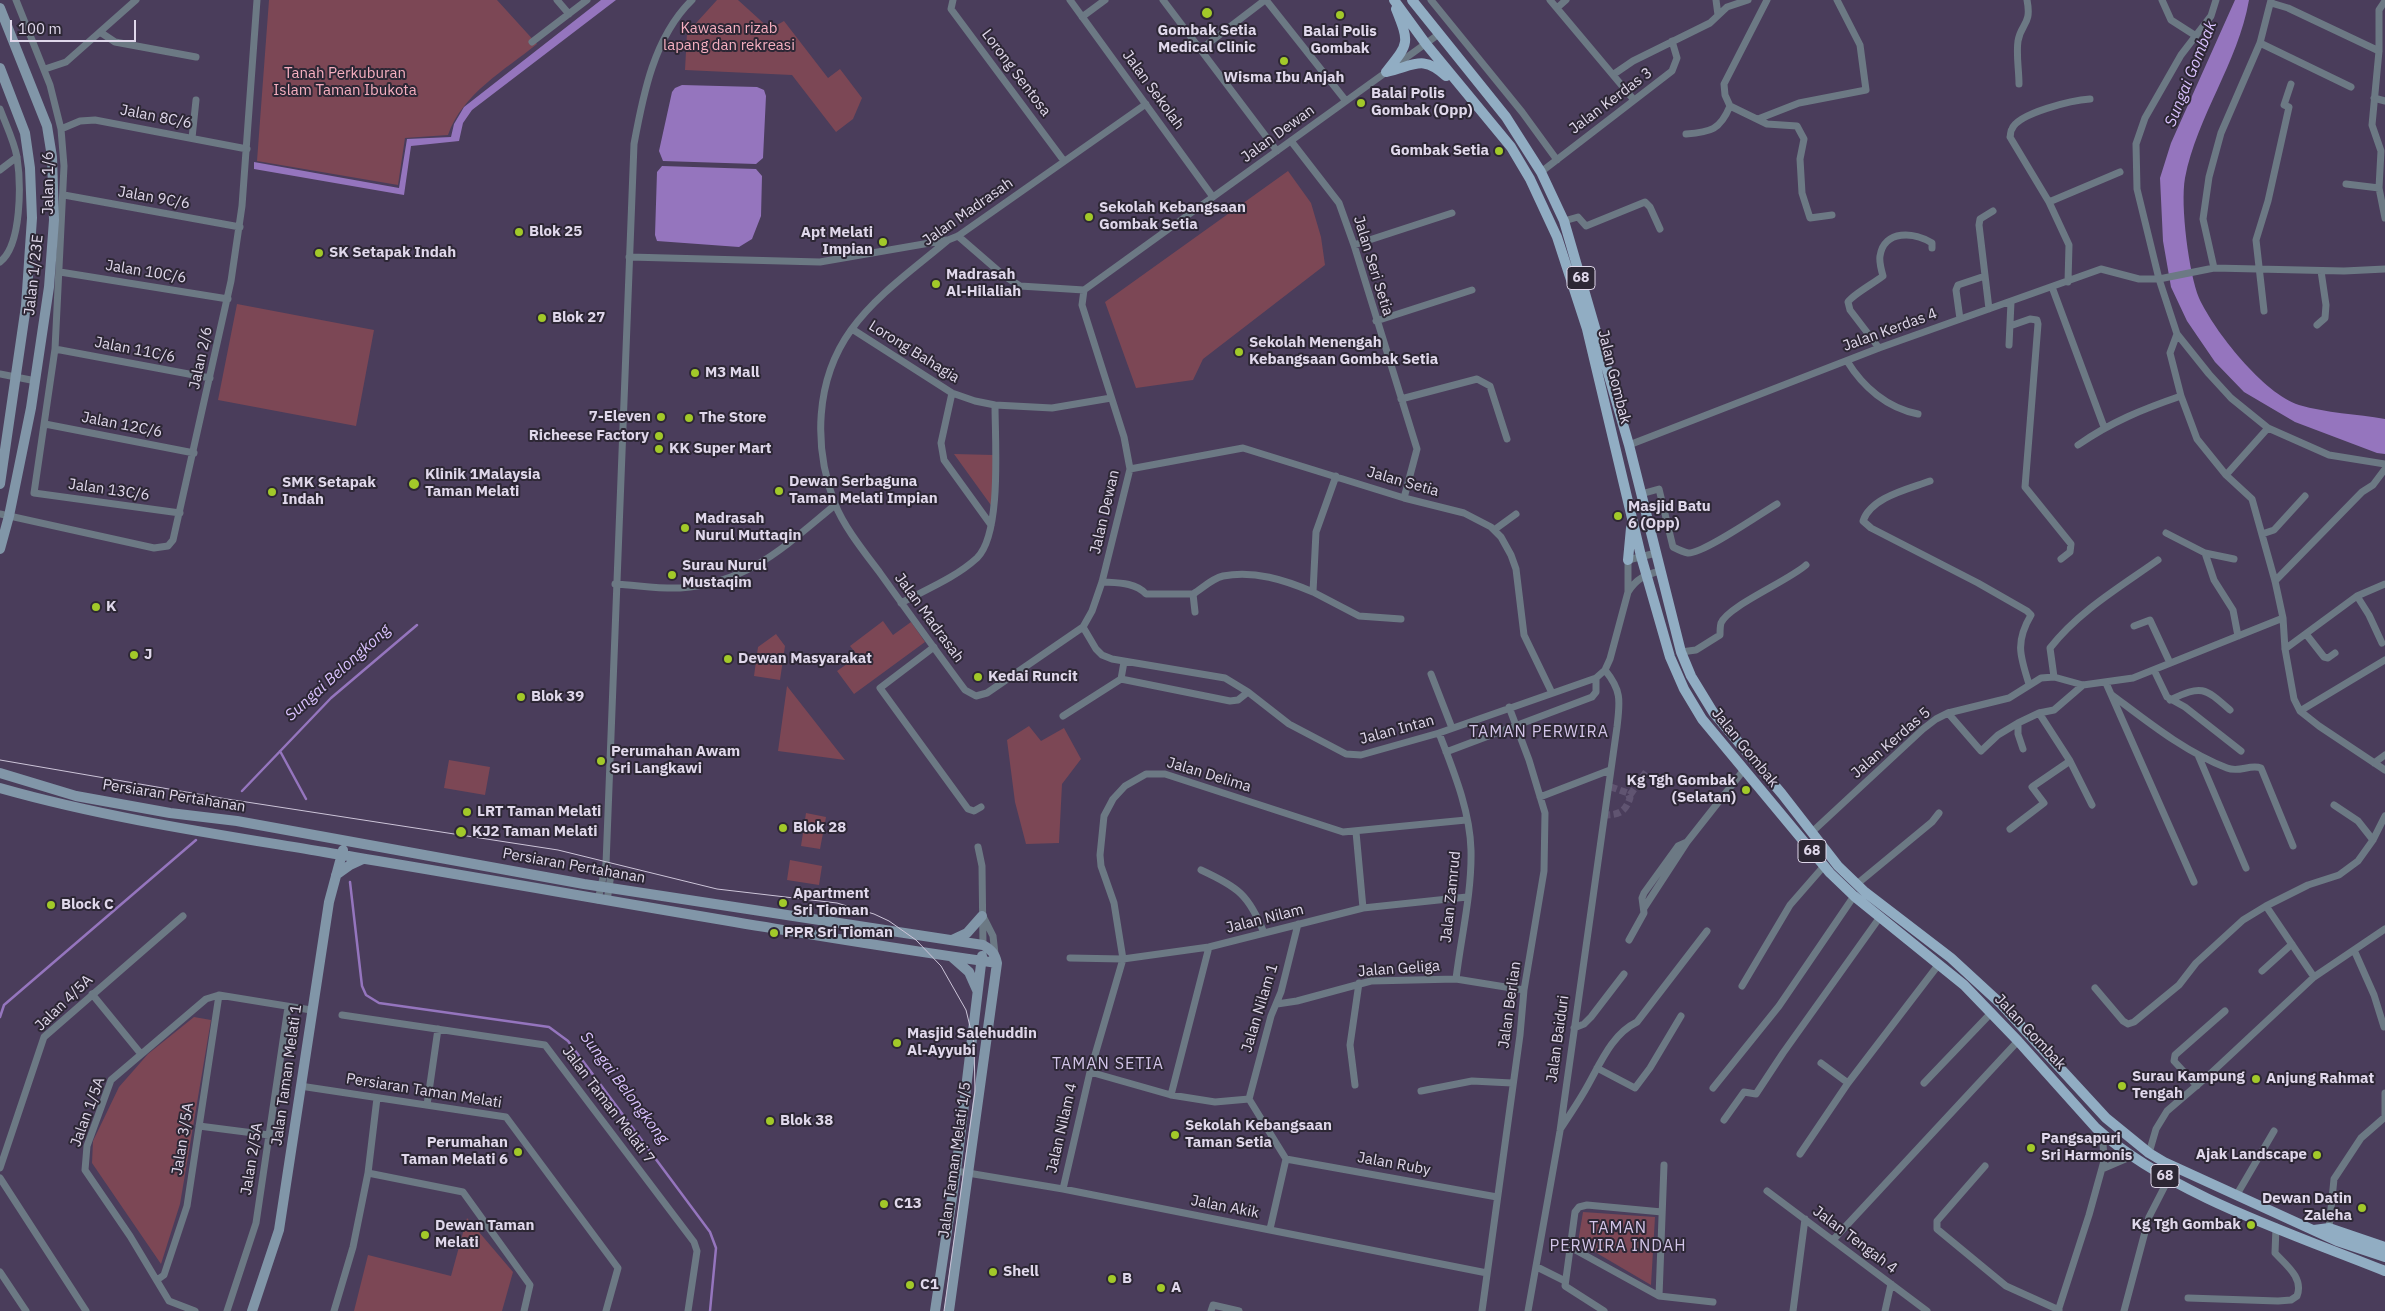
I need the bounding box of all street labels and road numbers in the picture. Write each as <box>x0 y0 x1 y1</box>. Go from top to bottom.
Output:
street label: Lorong Sentosa <box>978 26 1054 120</box>
street label: Jalan Sekolah <box>1118 47 1188 133</box>
street label: Jalan Kerdas 3 <box>1566 64 1656 138</box>
street label: Jalan 8C/6 <box>119 101 193 133</box>
street label: Jalan Dewan <box>1238 101 1318 167</box>
street label: Jalan 1/6 <box>40 151 58 215</box>
street label: Jalan Madrasah <box>919 174 1017 250</box>
street label: Jalan 9C/6 <box>117 183 191 213</box>
street label: Jalan Seri Setia <box>1349 214 1397 318</box>
street label: Jalan 1/23E <box>21 234 47 316</box>
street label: Jalan 10C/6 <box>104 257 188 287</box>
road number: 68 <box>1567 266 1595 290</box>
street label: Jalan Kerdas 4 <box>1840 305 1940 355</box>
street label: Lorong Bahagia <box>865 317 963 387</box>
street label: Jalan 2/6 <box>186 325 216 391</box>
street label: Jalan Gombak <box>1594 328 1634 426</box>
street label: Jalan 11C/6 <box>93 333 177 367</box>
street label: Jalan 12C/6 <box>80 408 164 442</box>
street label: Jalan Setia <box>1365 463 1441 501</box>
street label: Jalan Dewan <box>1087 468 1123 556</box>
street label: Jalan 13C/6 <box>67 475 151 505</box>
street label: Jalan Madrasah <box>891 570 967 666</box>
street label: Jalan Kerdas 5 <box>1848 704 1934 782</box>
street label: Jalan Gombak <box>1708 705 1782 791</box>
street label: Jalan Intan <box>1358 711 1436 749</box>
street label: Jalan Delima <box>1165 754 1253 796</box>
street label: Persiaran Pertahanan <box>101 776 247 816</box>
road number: 68 <box>1798 839 1826 862</box>
street label: Persiaran Pertahanan <box>501 845 647 887</box>
street label: Jalan Zamrud <box>1437 850 1465 944</box>
street label: Jalan Nilam <box>1224 901 1306 937</box>
street label: Jalan Geliga <box>1357 957 1441 981</box>
street label: Jalan Berlian <box>1495 960 1525 1050</box>
street label: Jalan Nilam 1 <box>1238 961 1282 1055</box>
street label: Jalan 4/5A <box>31 971 97 1035</box>
street label: Jalan Gombak <box>1991 991 2069 1073</box>
street label: Jalan Baiduri <box>1543 994 1573 1084</box>
street label: Jalan Taman Melati 1 <box>268 1003 306 1147</box>
street label: Jalan Taman Melati 7 <box>558 1043 658 1167</box>
street label: Persiaran Taman Melati <box>345 1070 503 1112</box>
street label: Jalan 1/5A <box>67 1075 109 1149</box>
street label: Jalan Taman Melati 1/5 <box>935 1081 975 1239</box>
street label: Jalan Nilam 4 <box>1043 1081 1081 1175</box>
street label: Jalan 3/5A <box>168 1101 198 1177</box>
street label: Jalan 2/5A <box>237 1121 267 1197</box>
street label: Jalan Ruby <box>1356 1149 1432 1179</box>
road number: 68 <box>2151 1164 2179 1188</box>
street label: Jalan Akik <box>1189 1192 1261 1222</box>
street label: Jalan Tengah 4 <box>1809 1202 1901 1278</box>

